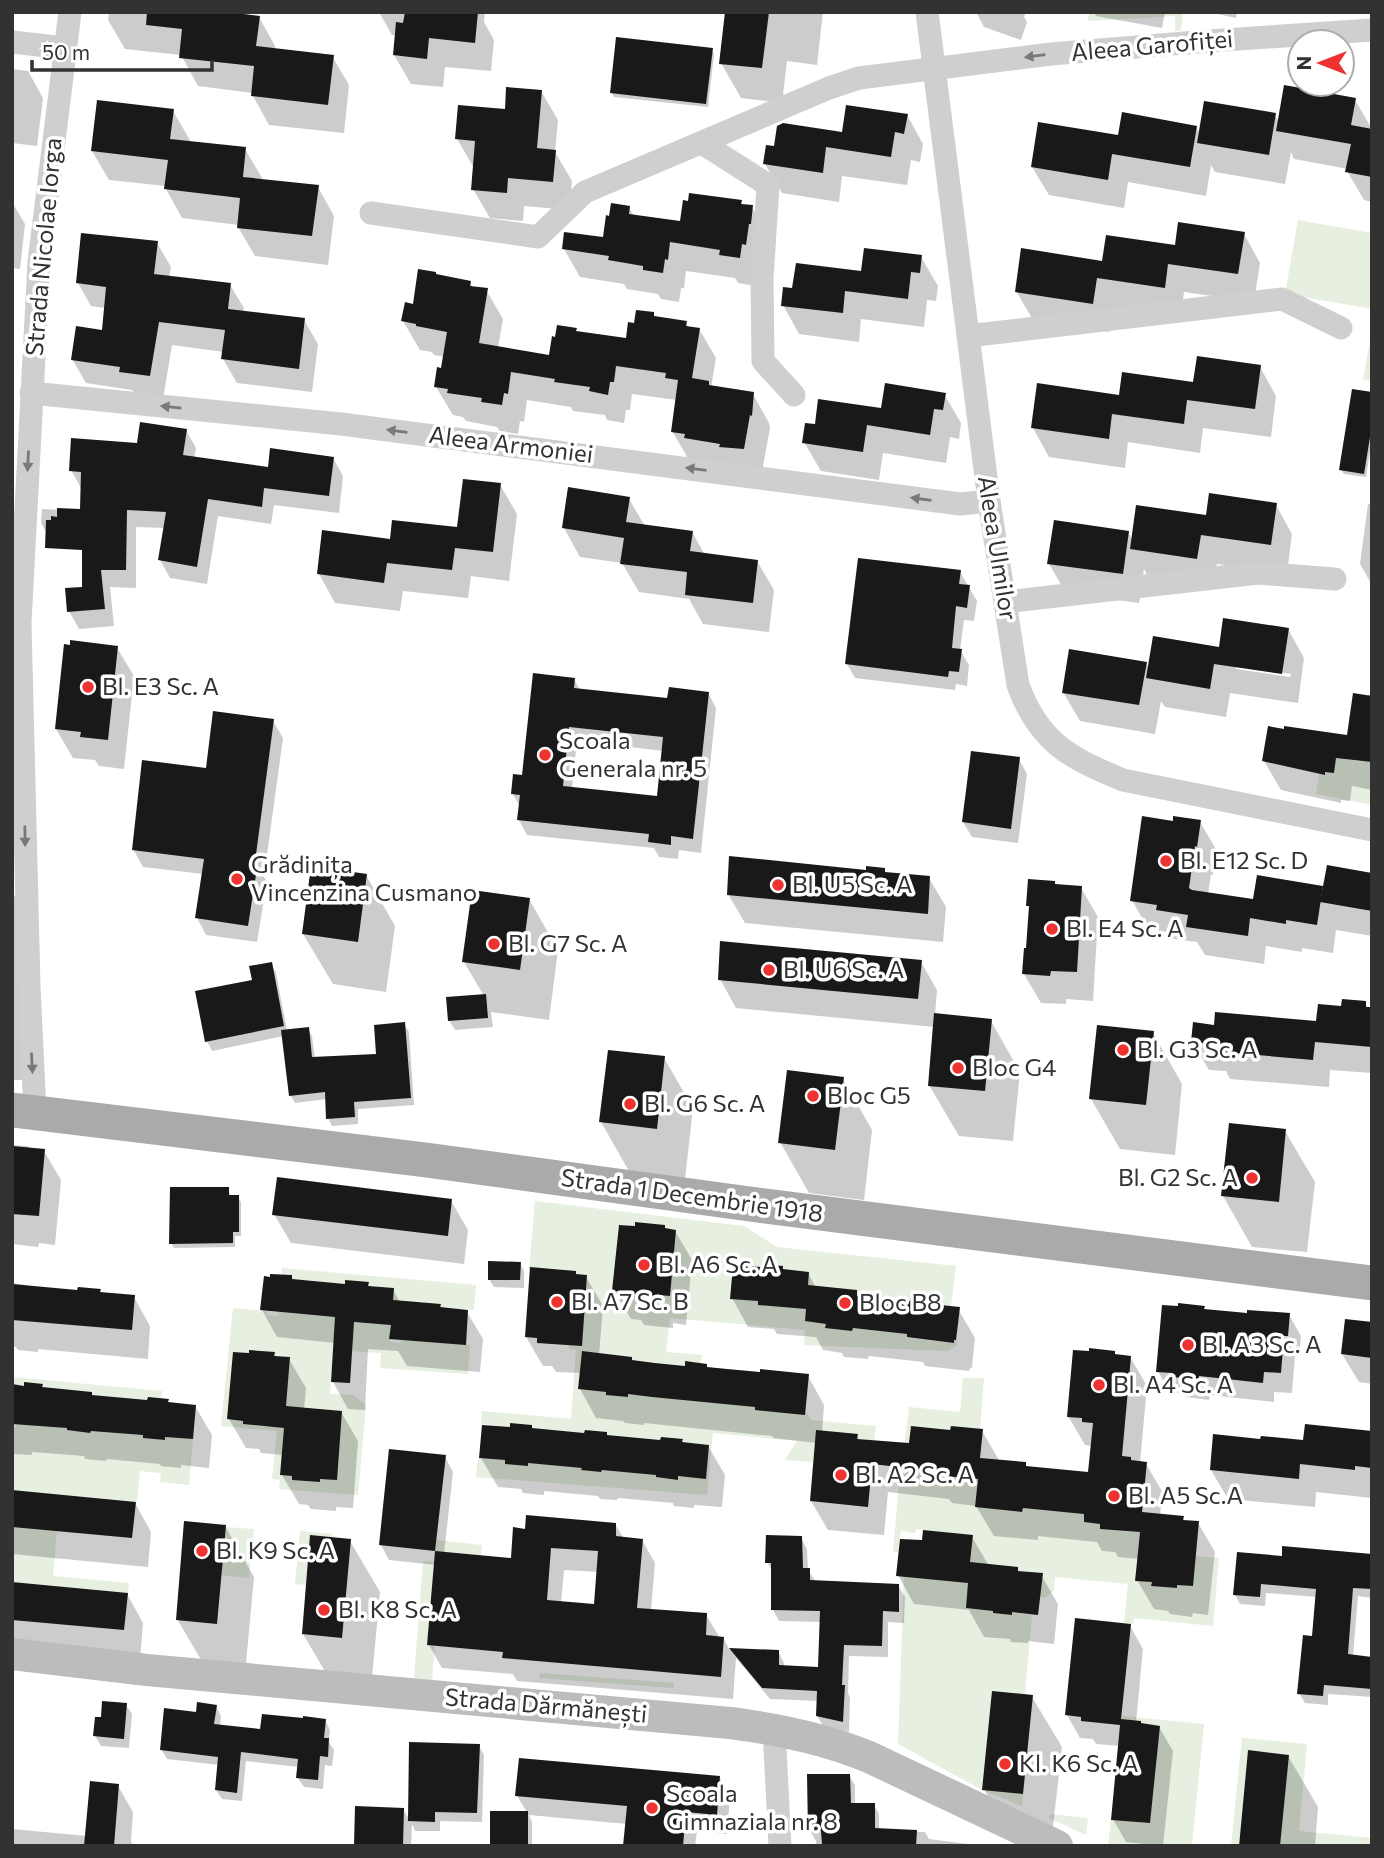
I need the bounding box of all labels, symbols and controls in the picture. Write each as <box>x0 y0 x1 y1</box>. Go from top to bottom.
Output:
street label: Aleea Garofiței <box>1070 23 1234 68</box>
scale bar <box>32 28 212 72</box>
north arrow <box>1286 28 1356 98</box>
text: 50 m <box>42 39 90 64</box>
one-way arrow <box>1024 50 1046 61</box>
text: N <box>1292 56 1315 70</box>
street label: Strada Nicolae Iorga <box>19 137 66 357</box>
one-way arrow <box>160 401 182 412</box>
street label: Aleea Armoniei <box>427 419 595 468</box>
one-way arrow <box>386 425 408 436</box>
one-way arrow <box>22 451 33 473</box>
one-way arrow <box>685 463 707 474</box>
street label: Aleea Ulmilor <box>973 473 1024 622</box>
one-way arrow <box>910 493 932 504</box>
place label: Bl. E3 Sc. A <box>102 671 219 700</box>
marker: Bl. E3 Sc. A <box>80 679 96 695</box>
place label: Scoala Generala nr. 5 <box>559 725 707 782</box>
marker: Scoala Generala nr. 5 <box>537 747 553 763</box>
one-way arrow <box>19 825 31 847</box>
place label: Bl. E12 Sc. D <box>1180 845 1308 874</box>
place label: Grădinița Vincenzina Cusmano <box>251 849 477 906</box>
marker: Bl. E12 Sc. D <box>1158 853 1174 869</box>
place label: Bl. U5 Sc. A <box>792 869 913 898</box>
marker: Grădinița Vincenzina Cusmano <box>229 871 245 887</box>
marker: Bl. U5 Sc. A <box>770 877 786 893</box>
place label: Bl. E4 Sc. A <box>1066 913 1184 942</box>
marker: Bl. E4 Sc. A <box>1044 921 1060 937</box>
place label: Bl. G7 Sc. A <box>508 928 627 957</box>
marker: Bl. G7 Sc. A <box>486 936 502 952</box>
place label: Bl. U6 Sc. A <box>783 954 904 983</box>
marker: Bl. U6 Sc. A <box>761 962 777 978</box>
place label: Bl. G3 Sc. A <box>1137 1034 1258 1063</box>
marker: Bl. G3 Sc. A <box>1115 1042 1131 1058</box>
one-way arrow <box>27 1052 38 1074</box>
place label: Bloc G4 <box>972 1052 1056 1081</box>
marker: Bloc G4 <box>950 1060 966 1076</box>
place label: Bloc G5 <box>827 1080 911 1109</box>
place label: Bl. G6 Sc. A <box>644 1088 765 1117</box>
marker: Bloc G5 <box>805 1088 821 1104</box>
marker: Bl. G6 Sc. A <box>622 1096 638 1112</box>
street label: Strada 1 Decembrie 1918 <box>559 1162 825 1227</box>
place label: Bl. G2 Sc. A <box>1118 1162 1238 1191</box>
marker: Bl. G2 Sc. A <box>1244 1170 1260 1186</box>
place label: Bl. A6 Sc. A <box>658 1249 778 1278</box>
marker: Bl. A6 Sc. A <box>636 1257 652 1273</box>
place label: Bl. A7 Sc. B <box>571 1286 688 1315</box>
place label: Bloc B8 <box>859 1287 941 1316</box>
marker: Bl. A7 Sc. B <box>549 1294 565 1310</box>
marker: Bloc B8 <box>837 1295 853 1311</box>
place label: Bl. A3 Sc. A <box>1202 1329 1321 1358</box>
marker: Bl. A3 Sc. A <box>1180 1337 1196 1353</box>
place label: Bl. A4 Sc. A <box>1113 1369 1233 1398</box>
marker: Bl. A4 Sc. A <box>1091 1377 1107 1393</box>
place label: Bl. A2 Sc. A <box>855 1459 974 1488</box>
marker: Bl. A2 Sc. A <box>833 1467 849 1483</box>
place label: Bl. A5 Sc.A <box>1128 1480 1243 1509</box>
marker: Bl. A5 Sc.A <box>1106 1488 1122 1504</box>
place label: Bl. K9 Sc. A <box>216 1535 335 1564</box>
marker: Bl. K9 Sc. A <box>194 1543 210 1559</box>
place label: Bl. K8 Sc. A <box>338 1594 457 1623</box>
marker: Bl. K8 Sc. A <box>316 1602 332 1618</box>
street label: Strada Dărmănești <box>444 1681 648 1730</box>
place label: Kl. K6 Sc. A <box>1019 1748 1139 1777</box>
marker: Kl. K6 Sc. A <box>997 1756 1013 1772</box>
place label: Scoala Gimnaziala nr. 8 <box>666 1778 838 1835</box>
marker: Scoala Gimnaziala nr. 8 <box>644 1800 660 1816</box>

